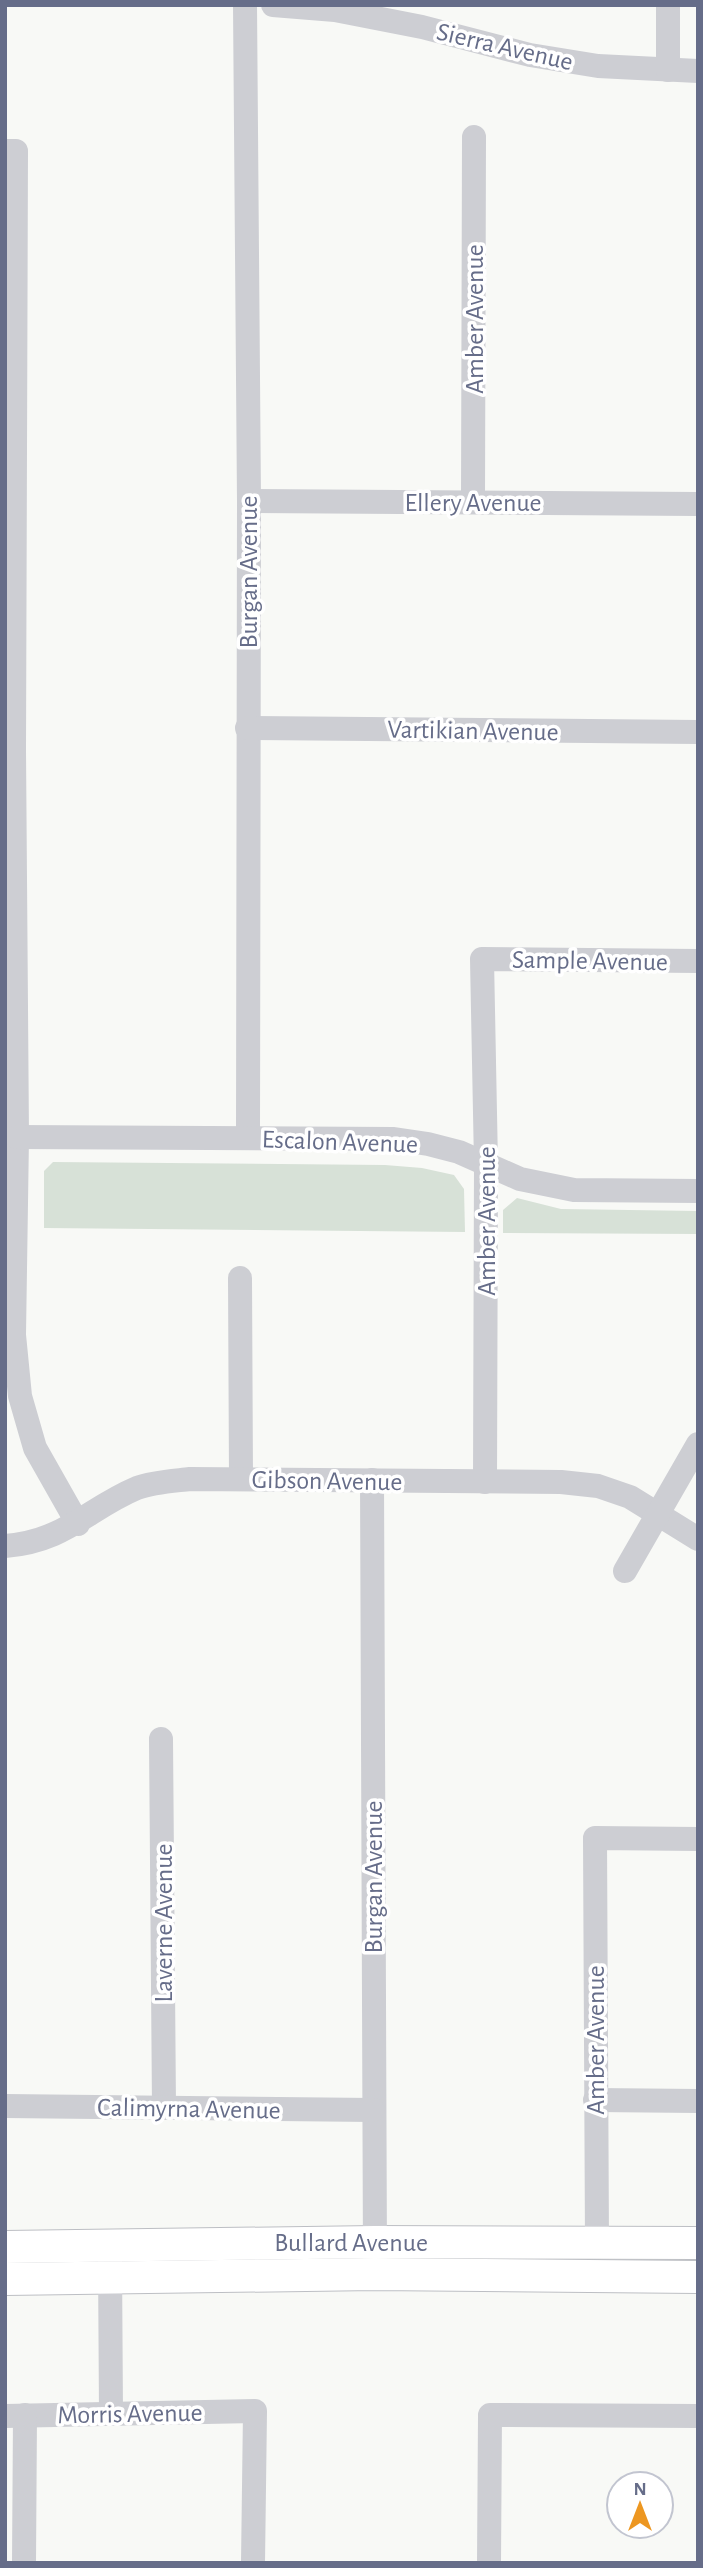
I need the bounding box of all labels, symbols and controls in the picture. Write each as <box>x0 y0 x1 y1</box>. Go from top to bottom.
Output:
street label: Sierra Avenue <box>434 19 576 75</box>
street label: Amber Avenue <box>462 244 488 394</box>
street label: Ellery Avenue <box>404 490 542 516</box>
street label: Burgan Avenue <box>236 496 262 648</box>
street label: Vartikian Avenue <box>387 717 559 745</box>
street label: Sample Avenue <box>512 947 668 975</box>
street label: Escalon Avenue <box>261 1126 419 1158</box>
street label: Amber Avenue <box>474 1146 500 1296</box>
street label: Gibson Avenue <box>251 1467 403 1495</box>
street label: Burgan Avenue <box>361 1801 387 1953</box>
street label: Laverne Avenue <box>151 1844 177 2003</box>
street label: Amber Avenue <box>583 1965 609 2115</box>
street label: Calimyrna Avenue <box>97 2094 281 2124</box>
street label: Bullard Avenue <box>274 2230 428 2256</box>
street label: Morris Avenue <box>57 2400 203 2428</box>
north arrow <box>605 2470 675 2540</box>
text: N <box>633 2480 647 2499</box>

